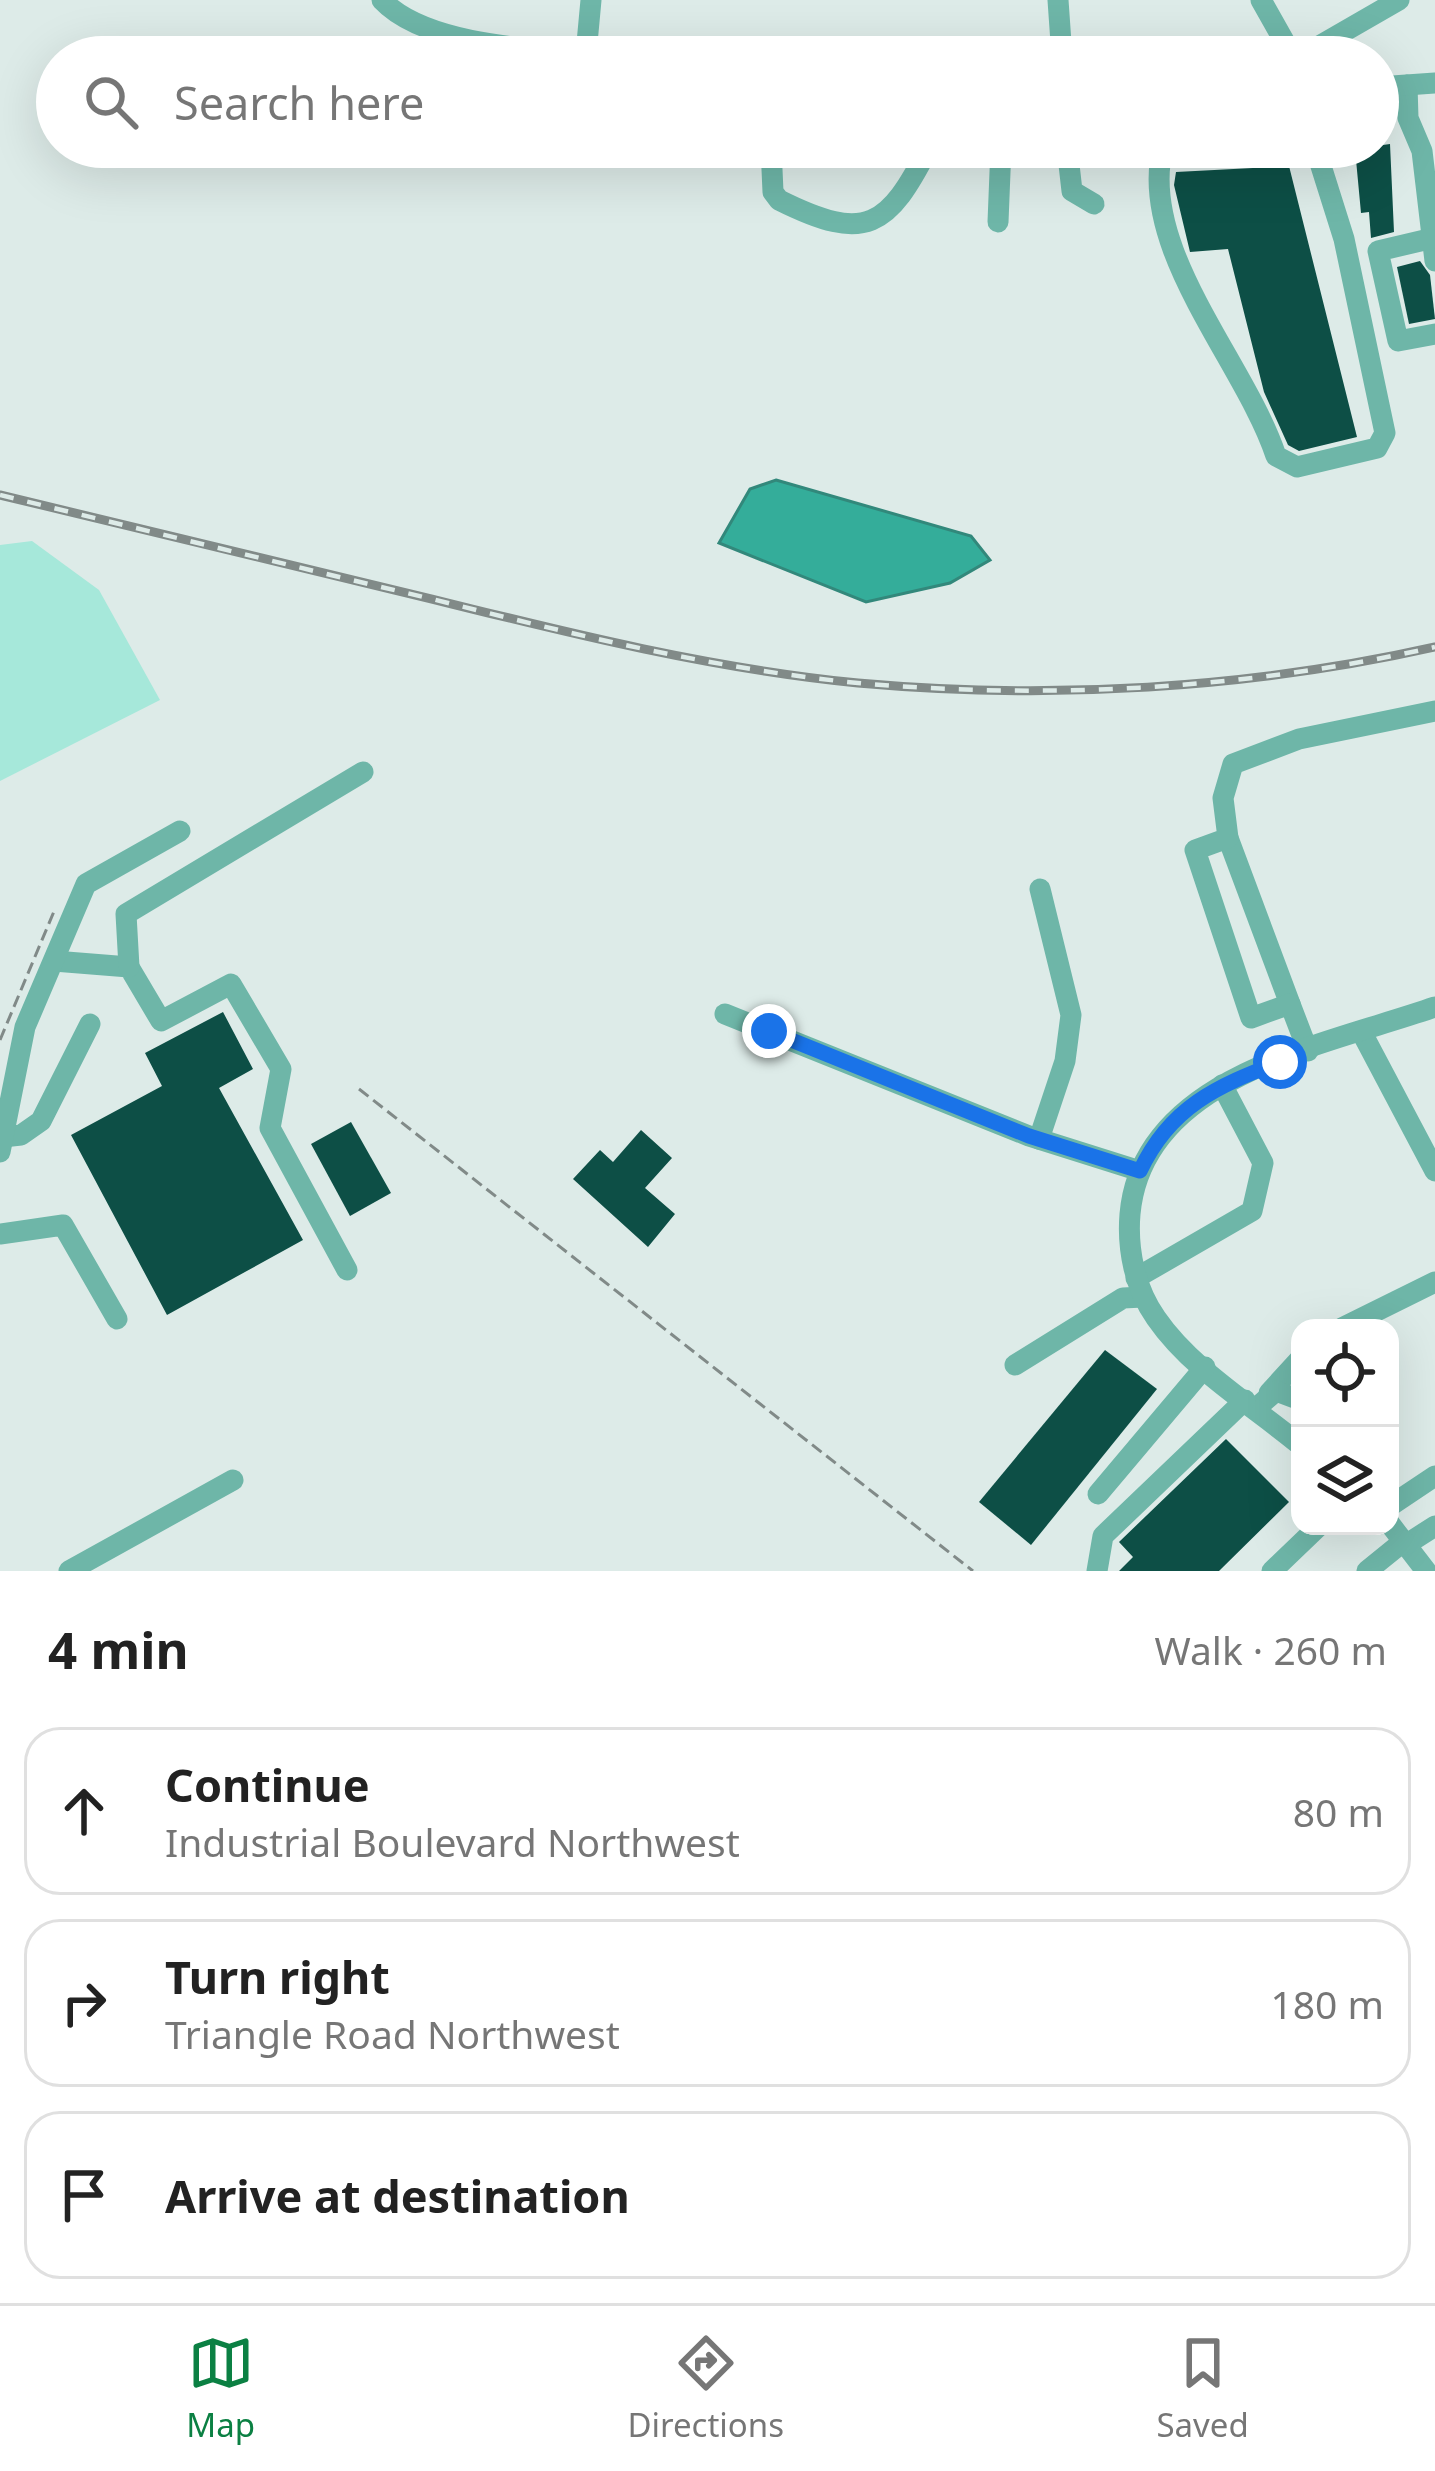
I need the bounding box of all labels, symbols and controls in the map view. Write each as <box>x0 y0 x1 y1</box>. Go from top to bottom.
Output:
search box <box>36 36 1399 168</box>
icon: search <box>78 69 144 135</box>
text: Search here <box>174 72 424 133</box>
route end <box>742 1004 796 1058</box>
route start <box>1253 1035 1307 1089</box>
map controls <box>1291 1319 1399 1535</box>
button: locate <box>1291 1319 1399 1427</box>
button: layers <box>1291 1427 1399 1535</box>
text: 4 min <box>48 1614 189 1684</box>
text: Walk · 260 m <box>1154 1623 1387 1676</box>
text: Continue <box>165 1754 370 1815</box>
icon: ahead <box>51 1778 117 1844</box>
text: 80 m <box>1293 1785 1384 1838</box>
text: Industrial Boulevard Northwest <box>165 1815 740 1868</box>
text: Turn right <box>165 1946 390 2007</box>
icon: right <box>51 1970 117 2036</box>
text: 180 m <box>1270 1977 1384 2030</box>
text: Triangle Road Northwest <box>165 2007 620 2060</box>
icon: arrive <box>51 2162 117 2228</box>
text: Arrive at destination <box>165 2165 630 2226</box>
tab: Map <box>186 2330 255 2447</box>
tab: Directions <box>627 2330 784 2447</box>
tab: Saved <box>1156 2330 1249 2447</box>

